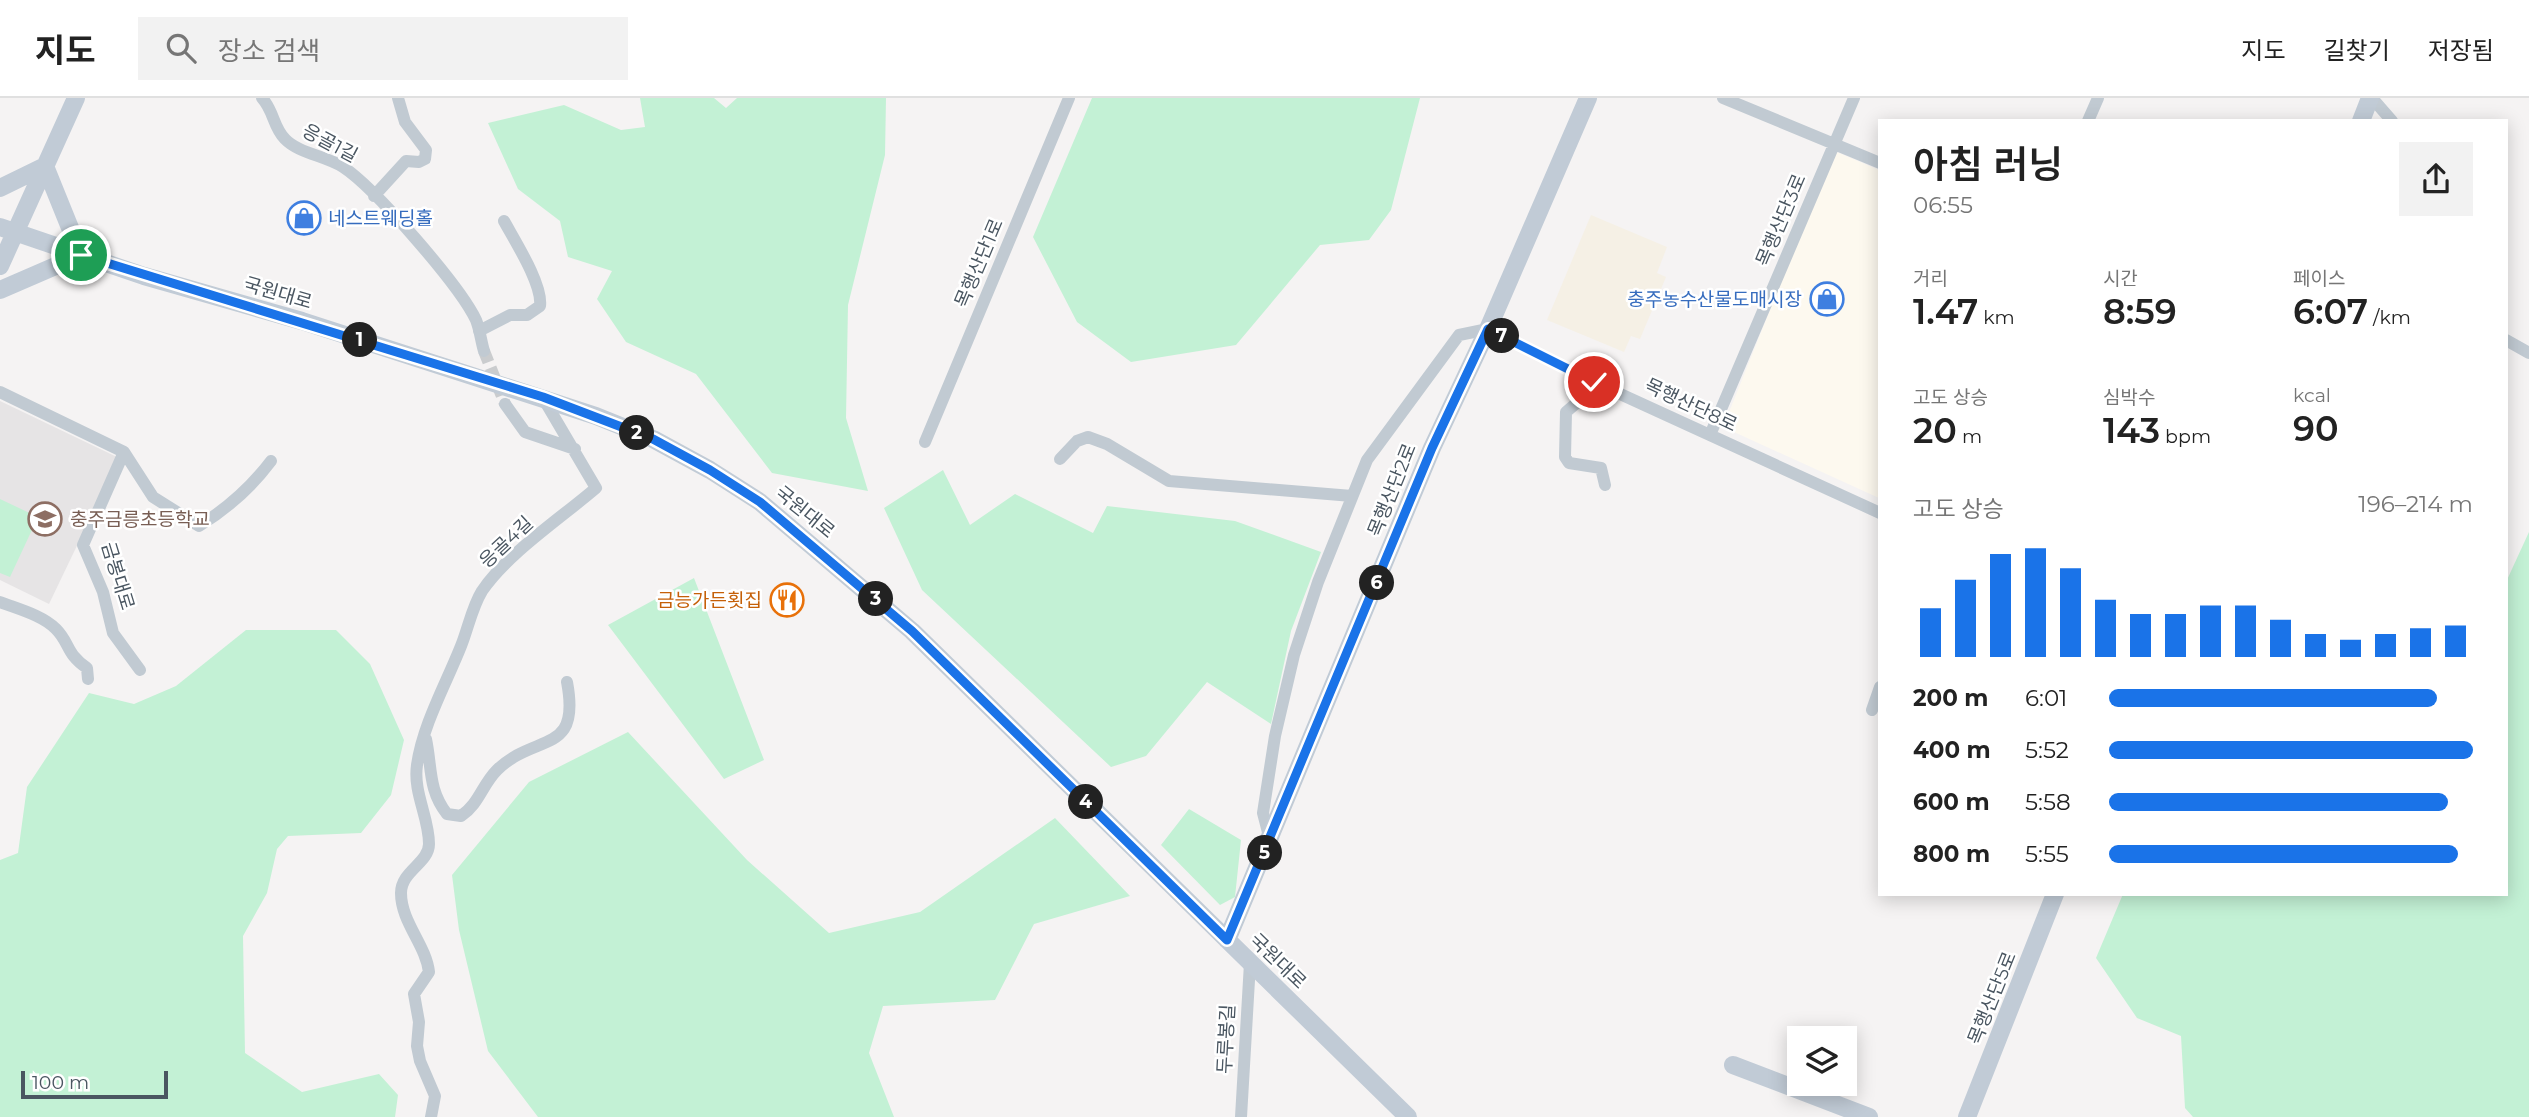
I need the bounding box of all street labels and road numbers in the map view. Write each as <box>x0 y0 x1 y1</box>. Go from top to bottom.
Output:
street label: 응골1길 <box>298 119 362 167</box>
street label: 목행산단3로 <box>1751 170 1811 270</box>
street label: 목행산단1로 <box>950 215 1008 311</box>
street label: 국원대로 <box>241 272 315 314</box>
street label: 목행산단8로 <box>1641 374 1741 436</box>
street label: 목행산단2로 <box>1363 440 1421 540</box>
street label: 국원대로 <box>771 481 839 543</box>
street label: 응골4길 <box>474 511 538 573</box>
street label: 금봉대로 <box>97 539 139 613</box>
street label: 국원대로 <box>1245 928 1311 994</box>
street label: 목행산단5로 <box>1963 948 2021 1048</box>
street label: 두루봉길 <box>1213 1003 1239 1075</box>

